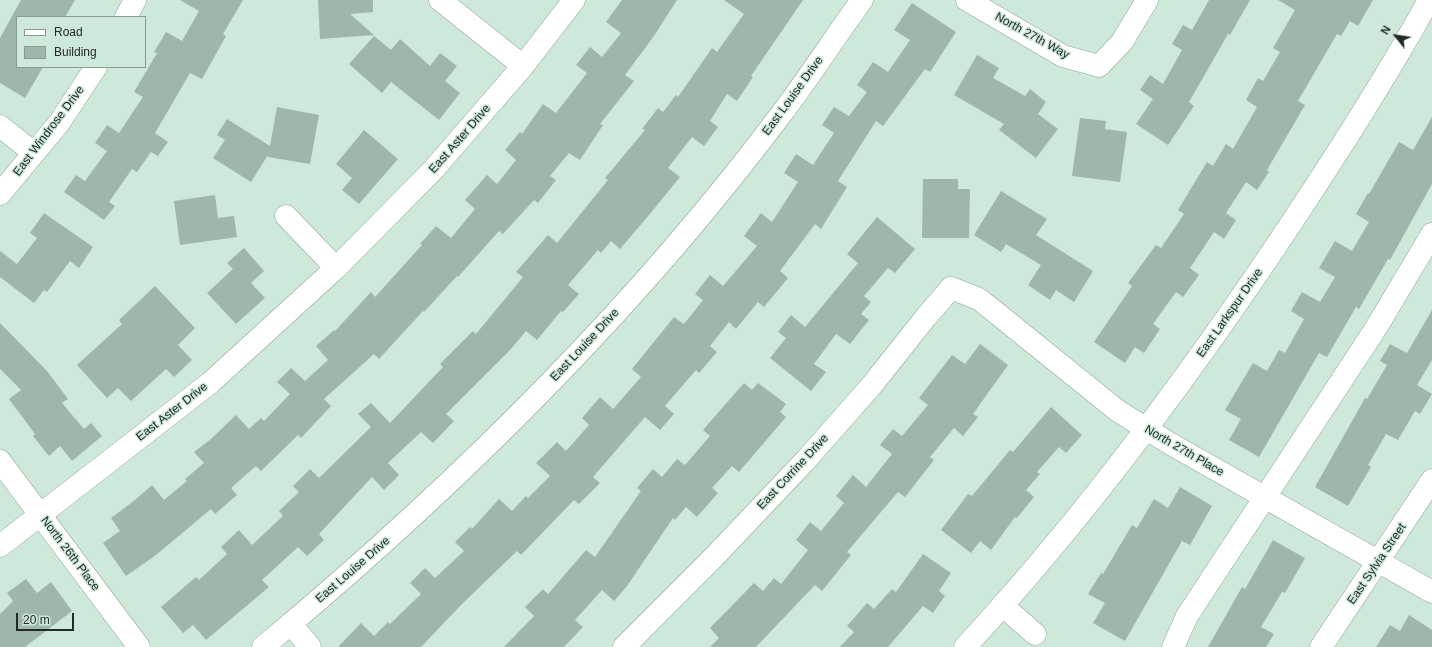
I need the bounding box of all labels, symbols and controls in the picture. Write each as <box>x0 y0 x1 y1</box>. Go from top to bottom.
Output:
street label: North 27th Way <box>992 10 1072 62</box>
legend <box>16 16 146 68</box>
north arrow <box>1376 16 1416 56</box>
text: N <box>1378 24 1393 36</box>
text: Road <box>54 25 83 39</box>
text: Building <box>54 45 97 59</box>
street label: East Louise Drive <box>760 54 826 138</box>
street label: East Windrose Drive <box>10 83 88 179</box>
street label: East Aster Drive <box>426 102 494 176</box>
street label: East Larkspur Drive <box>1194 266 1266 360</box>
street label: East Louise Drive <box>548 306 622 384</box>
street label: East Aster Drive <box>133 380 211 444</box>
street label: North 27th Place <box>1142 422 1226 480</box>
street label: East Corrine Drive <box>754 431 832 513</box>
street label: North 26th Place <box>37 514 103 594</box>
street label: East Sylvia Street <box>1345 521 1409 607</box>
street label: East Louise Drive <box>313 534 393 606</box>
scale bar <box>18 605 76 631</box>
text: 20 m <box>23 613 50 627</box>

